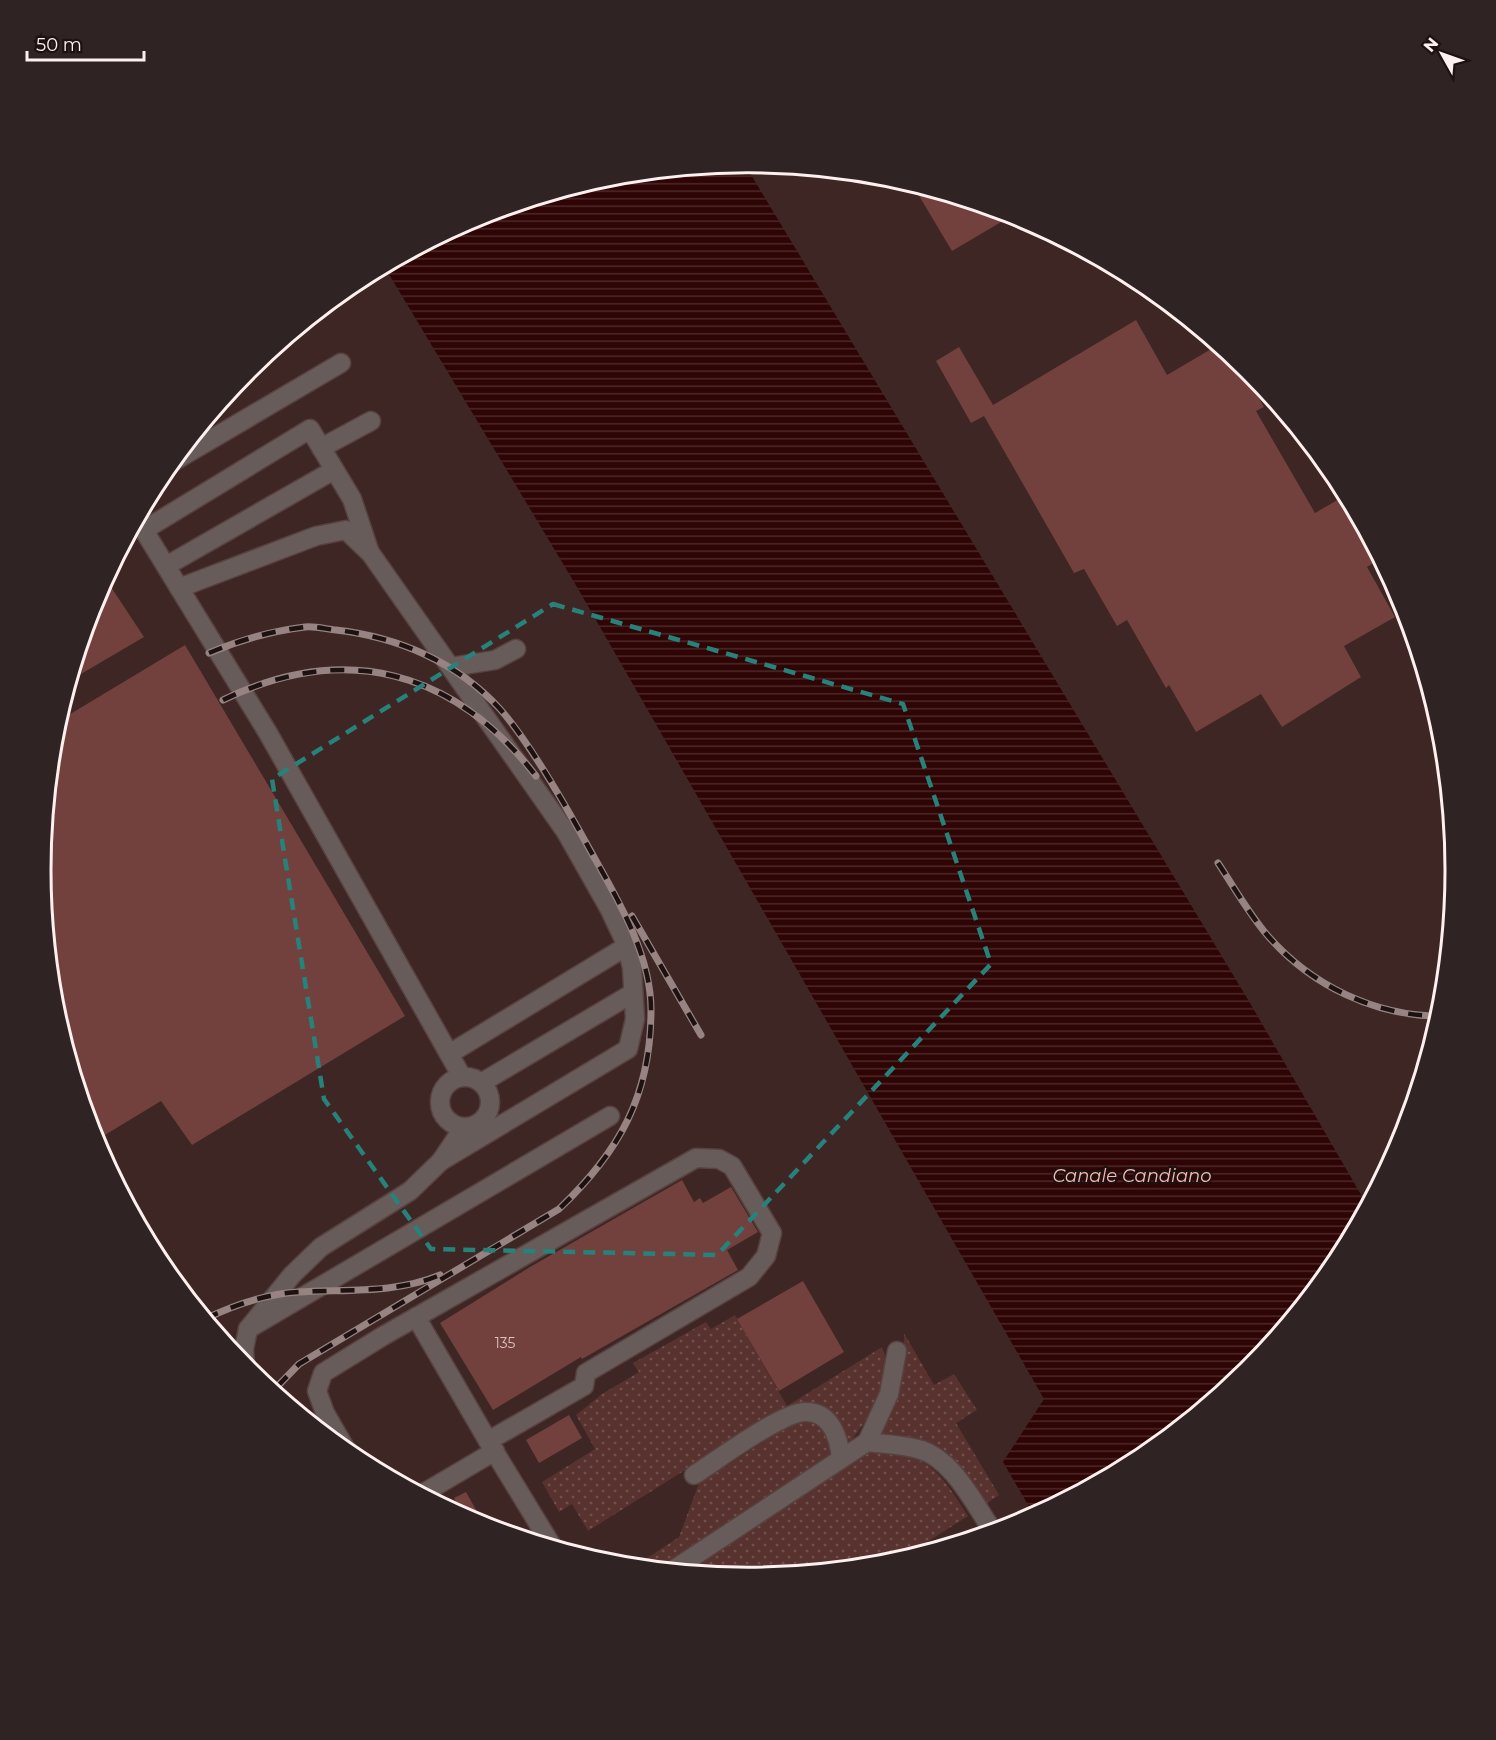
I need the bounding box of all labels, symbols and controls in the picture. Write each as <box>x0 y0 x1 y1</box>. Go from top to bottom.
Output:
scale bar <box>27 24 144 62</box>
north arrow <box>1412 24 1472 84</box>
text: 50 m <box>36 34 82 56</box>
text: N <box>1419 34 1442 56</box>
water label: Canale Candiano <box>1052 1165 1212 1187</box>
house number: 135 <box>495 1334 515 1352</box>

